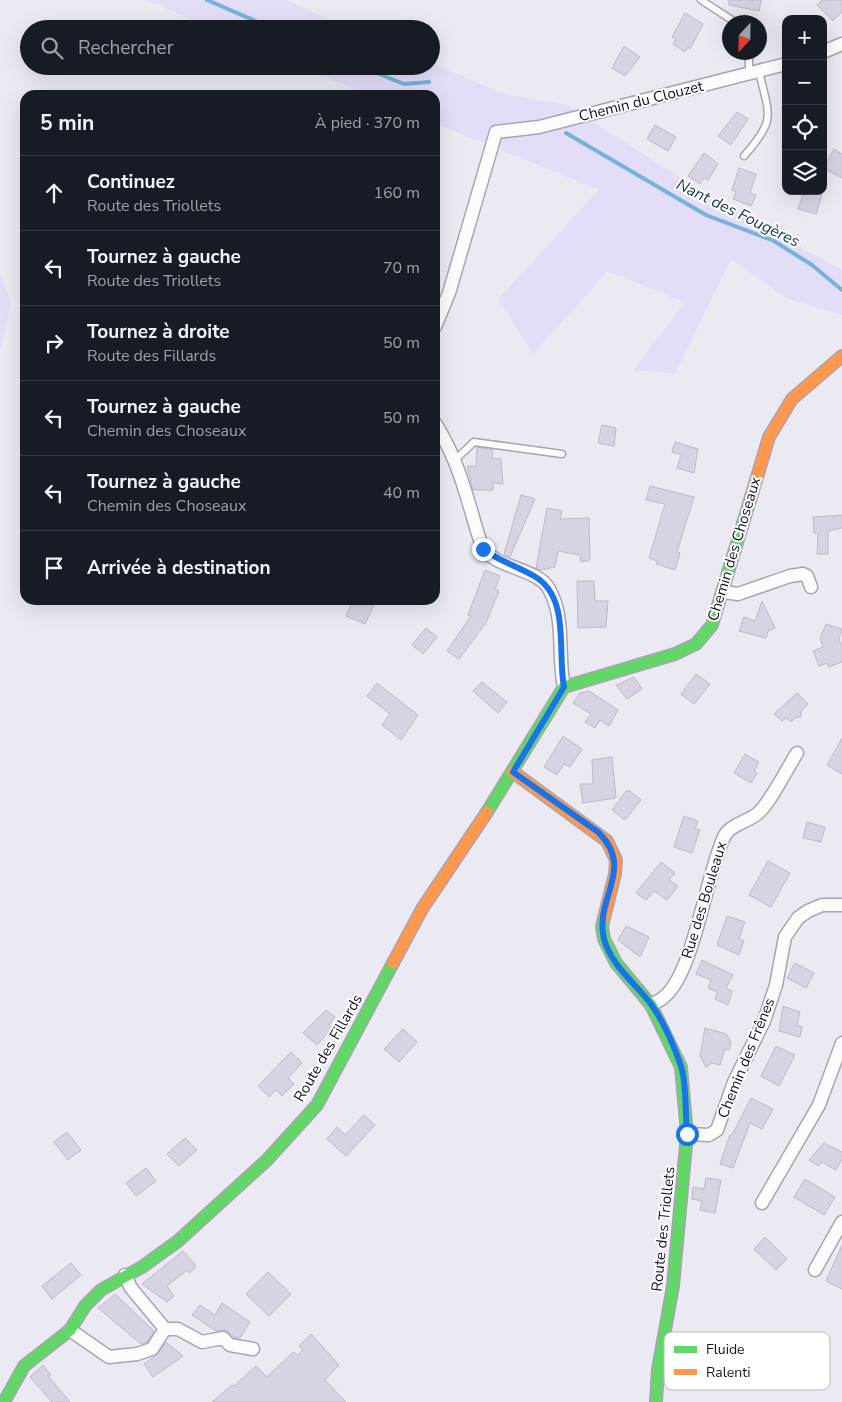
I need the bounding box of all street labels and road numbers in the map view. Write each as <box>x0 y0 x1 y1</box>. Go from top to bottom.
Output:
street label: Chemin du Clouzet <box>577 76 706 126</box>
street label: Chemin des Choseaux <box>703 474 765 623</box>
street label: Rue des Bouleaux <box>677 839 731 961</box>
street label: Route des Fillards <box>289 991 367 1105</box>
street label: Chemin des Frênes <box>713 995 779 1121</box>
street label: Route des Triollets <box>646 1165 680 1293</box>

